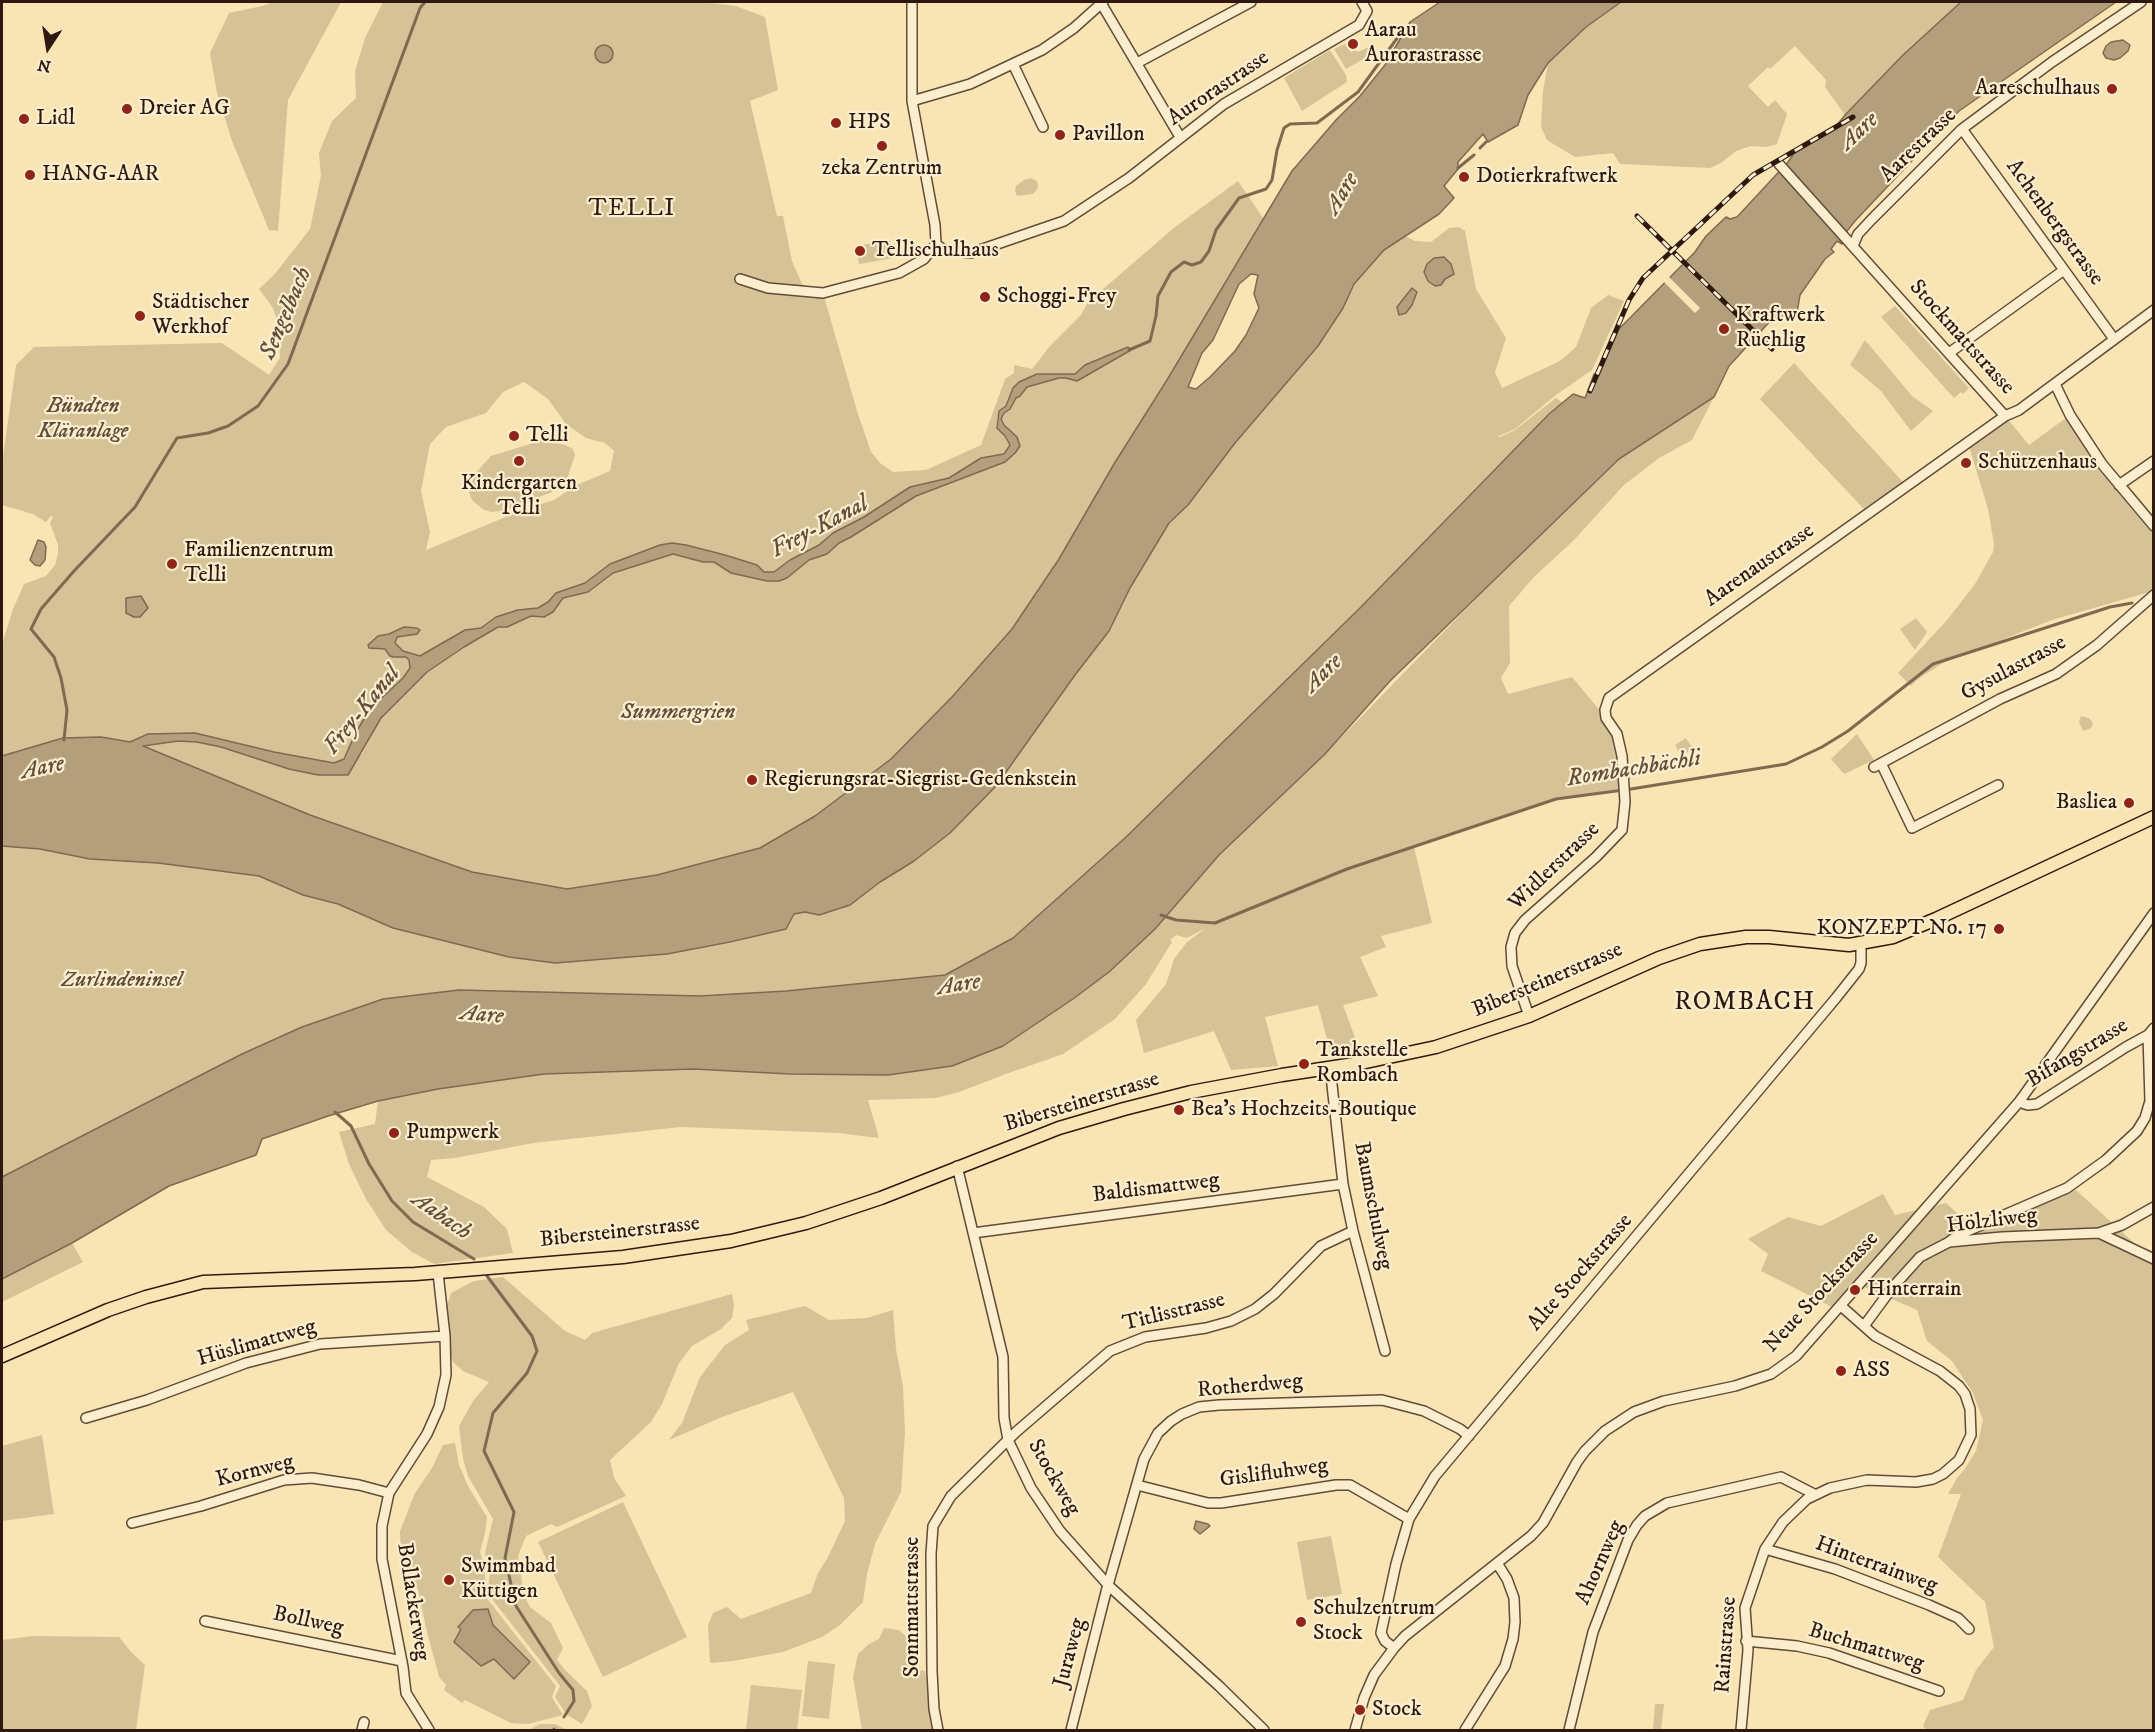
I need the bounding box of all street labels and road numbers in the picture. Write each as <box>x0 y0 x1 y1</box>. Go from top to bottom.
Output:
street label: Aurorastrasse <box>1163 45 1275 133</box>
street label: Aarestrasse <box>1875 103 1963 189</box>
street label: Achenbergstrasse <box>1999 155 2109 291</box>
street label: Stockmattstrasse <box>1903 275 2019 401</box>
street label: Aarenaustrasse <box>1700 519 1820 613</box>
street label: Gysulastrasse <box>1957 630 2071 708</box>
street label: Widlerstrasse <box>1504 817 1606 917</box>
street label: Bibersteinerstrasse <box>1469 937 1627 1025</box>
street label: Bifangstrasse <box>2022 1013 2134 1095</box>
street label: Bibersteinerstrasse <box>1001 1067 1163 1139</box>
street label: Baumschulweg <box>1347 1140 1397 1272</box>
street label: Baldismattweg <box>1091 1168 1221 1210</box>
street label: Hölzliweg <box>1945 1203 2039 1241</box>
street label: Alte Stockstrasse <box>1523 1209 1639 1337</box>
street label: Bibersteinerstrasse <box>539 1211 701 1255</box>
street label: Neue Stockstrasse <box>1759 1227 1885 1359</box>
street label: Titlisstrasse <box>1120 1288 1228 1338</box>
street label: Hüslimattweg <box>195 1314 319 1374</box>
street label: Rotherdweg <box>1196 1369 1304 1405</box>
street label: Stockweg <box>1021 1435 1085 1521</box>
street label: Kornweg <box>213 1450 297 1494</box>
street label: Gislifluhweg <box>1218 1453 1330 1495</box>
street label: Ahornweg <box>1571 1517 1631 1609</box>
street label: Hinterrainweg <box>1811 1532 1941 1600</box>
street label: Sonnmattstrasse <box>900 1537 926 1677</box>
street label: Bollackerweg <box>390 1541 434 1663</box>
street label: Rainstrasse <box>1710 1596 1744 1694</box>
street label: Bollweg <box>270 1602 346 1642</box>
street label: Juraweg <box>1049 1616 1093 1690</box>
street label: Buchmattweg <box>1805 1618 1927 1678</box>

